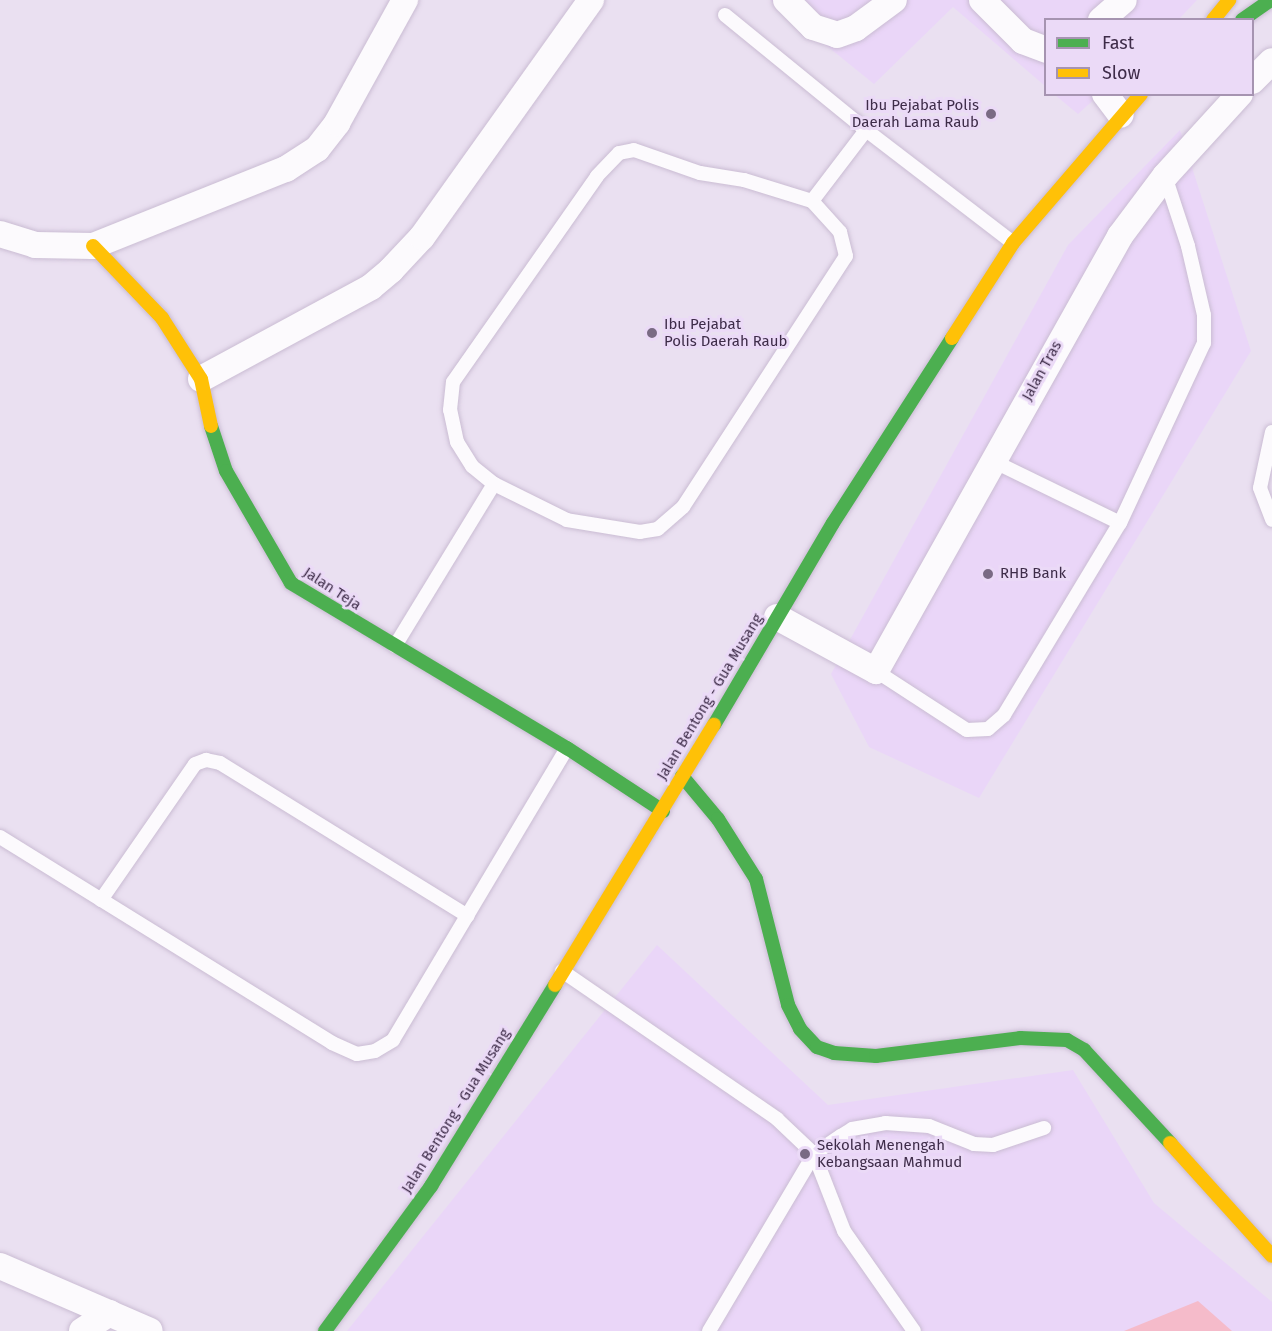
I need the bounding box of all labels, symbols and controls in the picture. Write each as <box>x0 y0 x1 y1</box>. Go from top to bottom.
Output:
legend <box>1044 18 1254 96</box>
text: Fast <box>1102 32 1134 54</box>
text: Slow <box>1102 62 1140 84</box>
place label: Ibu Pejabat Polis Daerah Lama Raub <box>852 96 979 131</box>
marker: Ibu Pejabat Polis Daerah Lama Raub <box>984 107 998 121</box>
place label: Ibu Pejabat Polis Daerah Raub <box>664 315 787 350</box>
marker: Ibu Pejabat Polis Daerah Raub <box>645 326 659 340</box>
street label: Jalan Tras <box>1018 338 1066 404</box>
street label: Jalan Teja <box>300 564 364 614</box>
place label: RHB Bank <box>1000 565 1066 583</box>
marker: RHB Bank <box>981 567 995 581</box>
street label: Jalan Bentong - Gua Musang <box>653 611 767 783</box>
street label: Jalan Bentong - Gua Musang <box>398 1025 514 1197</box>
place label: Sekolah Menengah Kebangsaan Mahmud <box>817 1136 962 1171</box>
marker: Sekolah Menengah Kebangsaan Mahmud <box>798 1147 812 1161</box>

